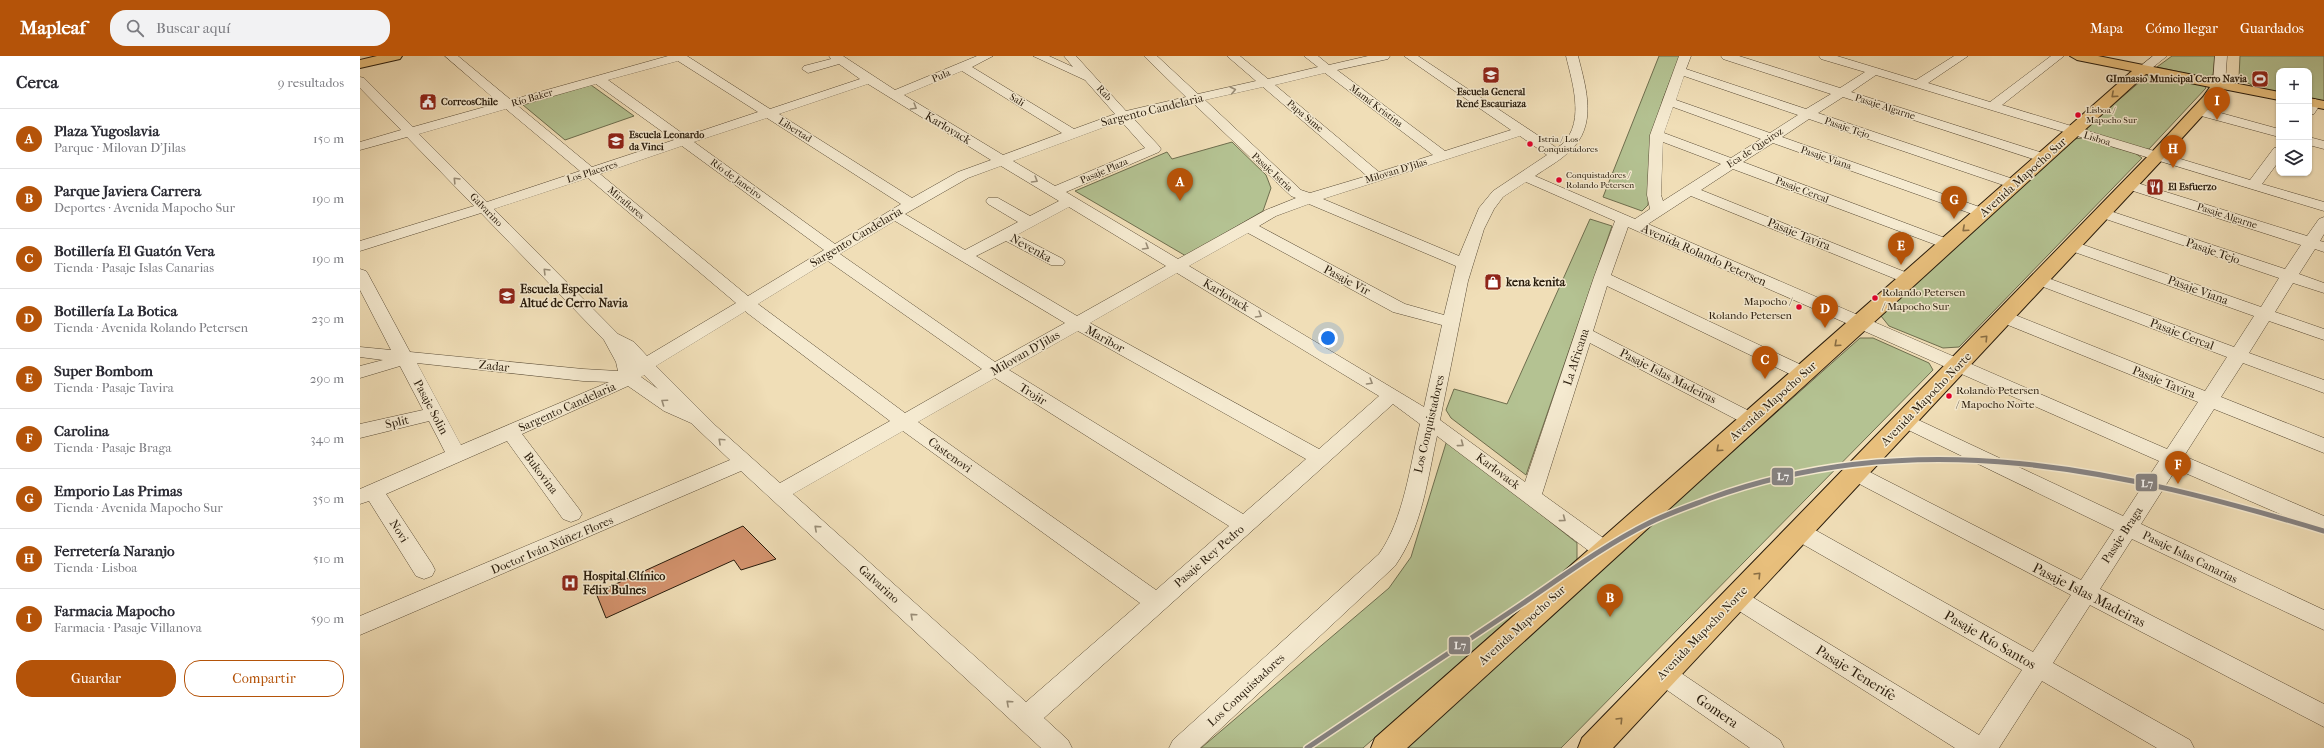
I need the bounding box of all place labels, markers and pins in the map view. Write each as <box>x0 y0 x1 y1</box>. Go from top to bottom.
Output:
school or university icon: Escuela General René Escauriaza <box>1481 65 1501 85</box>
sports icon: GImnasio Municipal Cerro Navia <box>2250 69 2270 89</box>
place label: GImnasio Municipal Cerro Navia <box>2106 73 2247 85</box>
place label: Escuela General René Escauriaza <box>1456 86 1527 110</box>
pin: I <box>2204 87 2230 120</box>
public building icon: CorreosChile <box>418 92 438 112</box>
place label: CorreosChile <box>441 96 498 108</box>
place label: Lisboa / Mapocho Sur <box>2086 105 2137 125</box>
marker: Lisboa / Mapocho Sur <box>2073 110 2083 120</box>
place label: Escuela Leonardo da Vinci <box>629 129 704 153</box>
school or university icon: Escuela Leonardo da Vinci <box>606 131 626 151</box>
place label: Istria / Los Conquistadores <box>1538 134 1598 154</box>
pin: H <box>2160 135 2186 168</box>
marker: Istria / Los Conquistadores <box>1525 139 1535 149</box>
pin: A <box>1167 168 1193 201</box>
place label: Conquistadores / Rolando Petersen <box>1566 170 1635 190</box>
marker: Conquistadores / Rolando Petersen <box>1554 175 1564 185</box>
restaurant icon: El Esfuerzo <box>2145 177 2165 197</box>
place label: El Esfuerzo <box>2168 181 2217 193</box>
pin: G <box>1941 186 1967 219</box>
pin: E <box>1888 232 1914 265</box>
shop icon: kena kenita <box>1483 272 1503 292</box>
place label: kena kenita <box>1505 275 1566 289</box>
place label: Escuela Especial Altué de Cerro Navia <box>519 282 628 310</box>
school or university icon: Escuela Especial Altué de Cerro Navia <box>497 286 517 306</box>
place label: Rolando Petersen / Mapocho Sur <box>1881 286 1966 313</box>
marker: Rolando Petersen / Mapocho Sur <box>1870 293 1880 303</box>
place label: Mapocho / Rolando Petersen <box>1709 295 1793 322</box>
pin: D <box>1812 295 1838 328</box>
marker: Mapocho / Rolando Petersen <box>1794 302 1804 312</box>
pin: C <box>1752 346 1778 379</box>
place label: Rolando Petersen / Mapocho Norte <box>1955 384 2040 411</box>
marker: Rolando Petersen / Mapocho Norte <box>1944 391 1954 401</box>
pin: F <box>2165 451 2191 484</box>
place label: Hospital Clínico Félix Bulnes <box>582 569 665 597</box>
hospital icon: Hospital Clínico Félix Bulnes <box>560 573 580 593</box>
pin: B <box>1597 584 1623 617</box>

